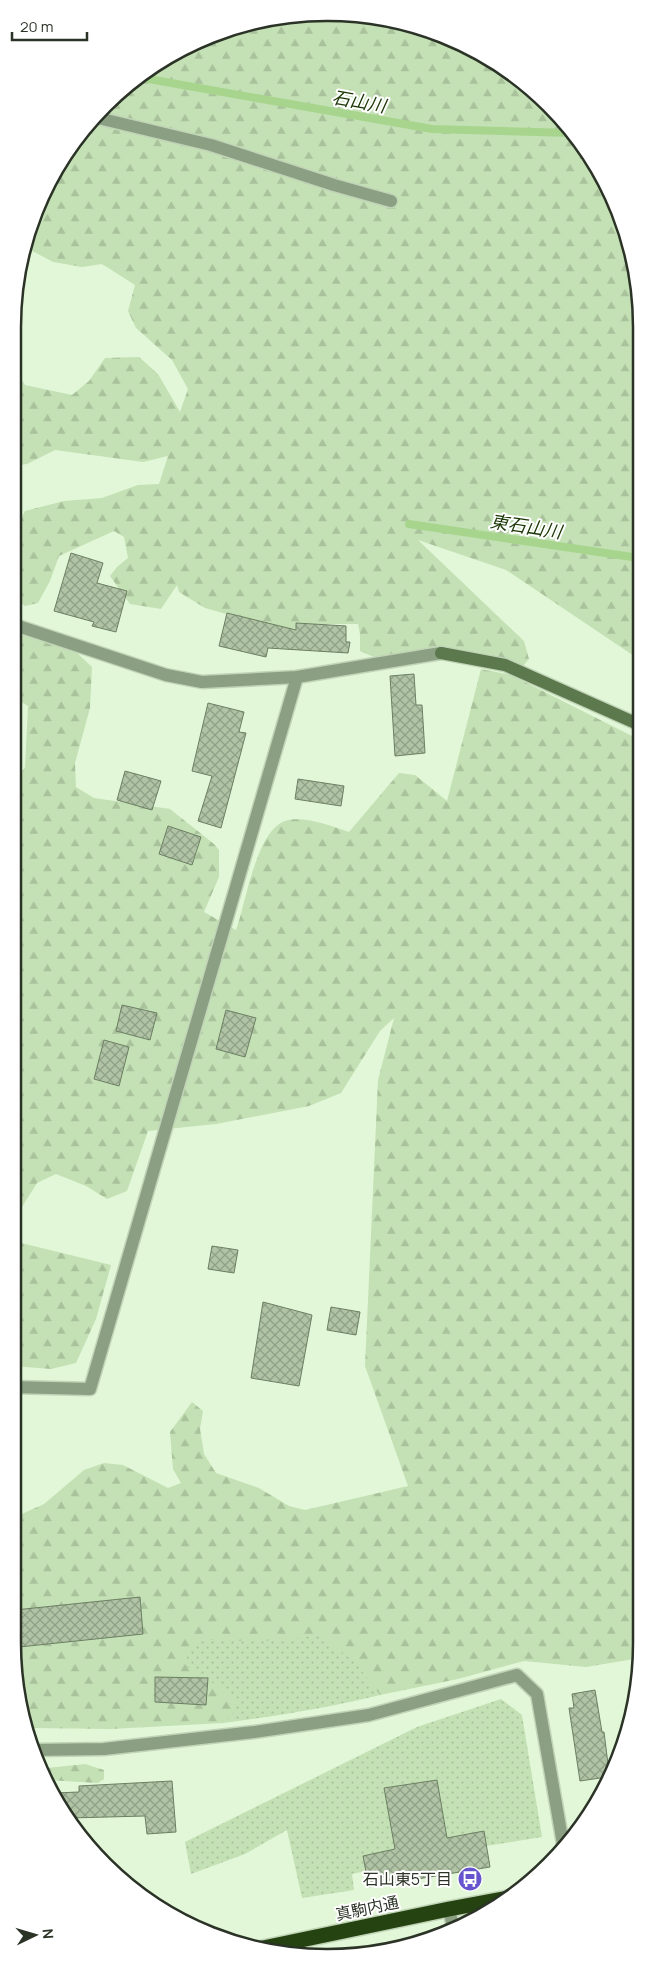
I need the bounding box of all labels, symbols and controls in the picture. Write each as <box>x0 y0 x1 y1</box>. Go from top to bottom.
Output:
scale bar <box>12 10 88 42</box>
text: 20 m <box>20 16 53 37</box>
water label: 石山川 <box>330 84 390 118</box>
water label: 東石山川 <box>489 509 565 544</box>
bus stop icon: 石山東5丁目 <box>457 1866 483 1892</box>
place label: 石山東5丁目 <box>363 1868 452 1890</box>
street label: 真駒内通 <box>333 1891 401 1925</box>
north arrow <box>10 1910 60 1960</box>
text: N <box>39 1928 58 1940</box>

